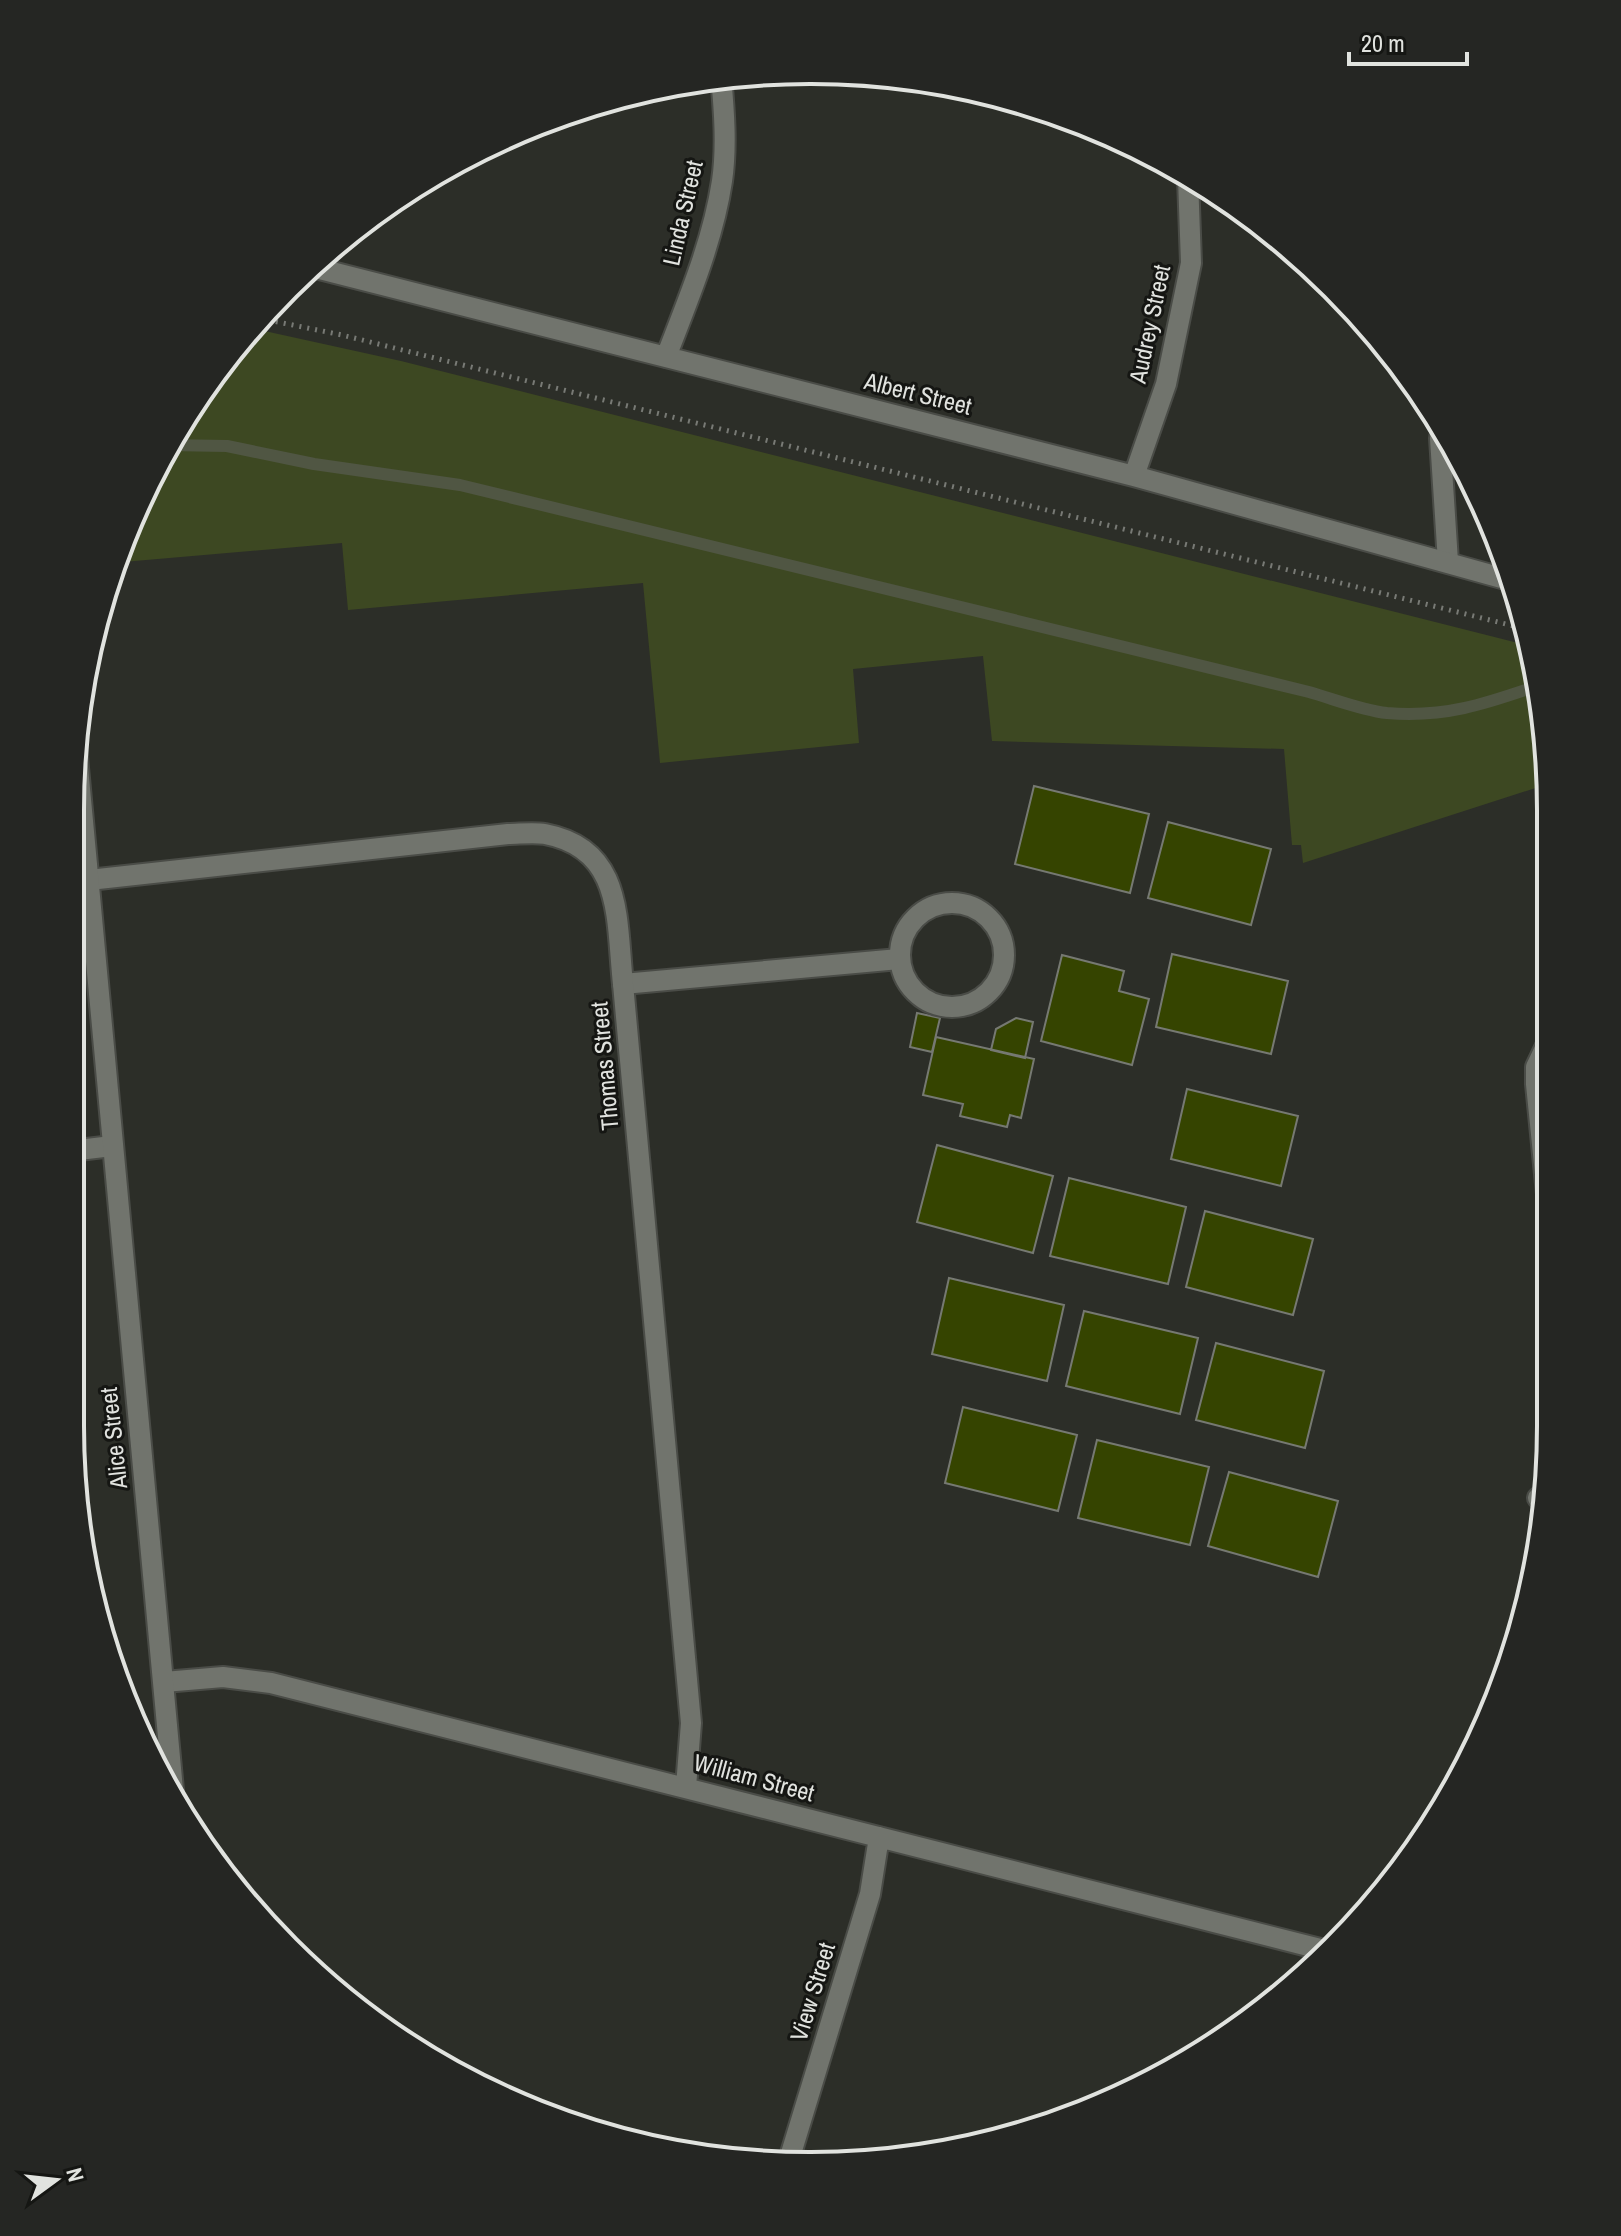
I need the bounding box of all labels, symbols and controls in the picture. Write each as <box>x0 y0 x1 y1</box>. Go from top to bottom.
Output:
scale bar <box>1349 16 1467 66</box>
text: 20 m <box>1361 27 1405 59</box>
street label: Linda Street <box>654 156 710 269</box>
street label: Audrey Street <box>1121 261 1177 387</box>
street label: Albert Street <box>860 364 976 422</box>
street label: Thomas Street <box>582 1000 626 1132</box>
street label: Alice Street <box>92 1385 134 1491</box>
street label: William Street <box>690 1746 819 1809</box>
street label: View Street <box>782 1938 842 2045</box>
north arrow <box>16 2140 96 2220</box>
text: N <box>59 2165 91 2185</box>

